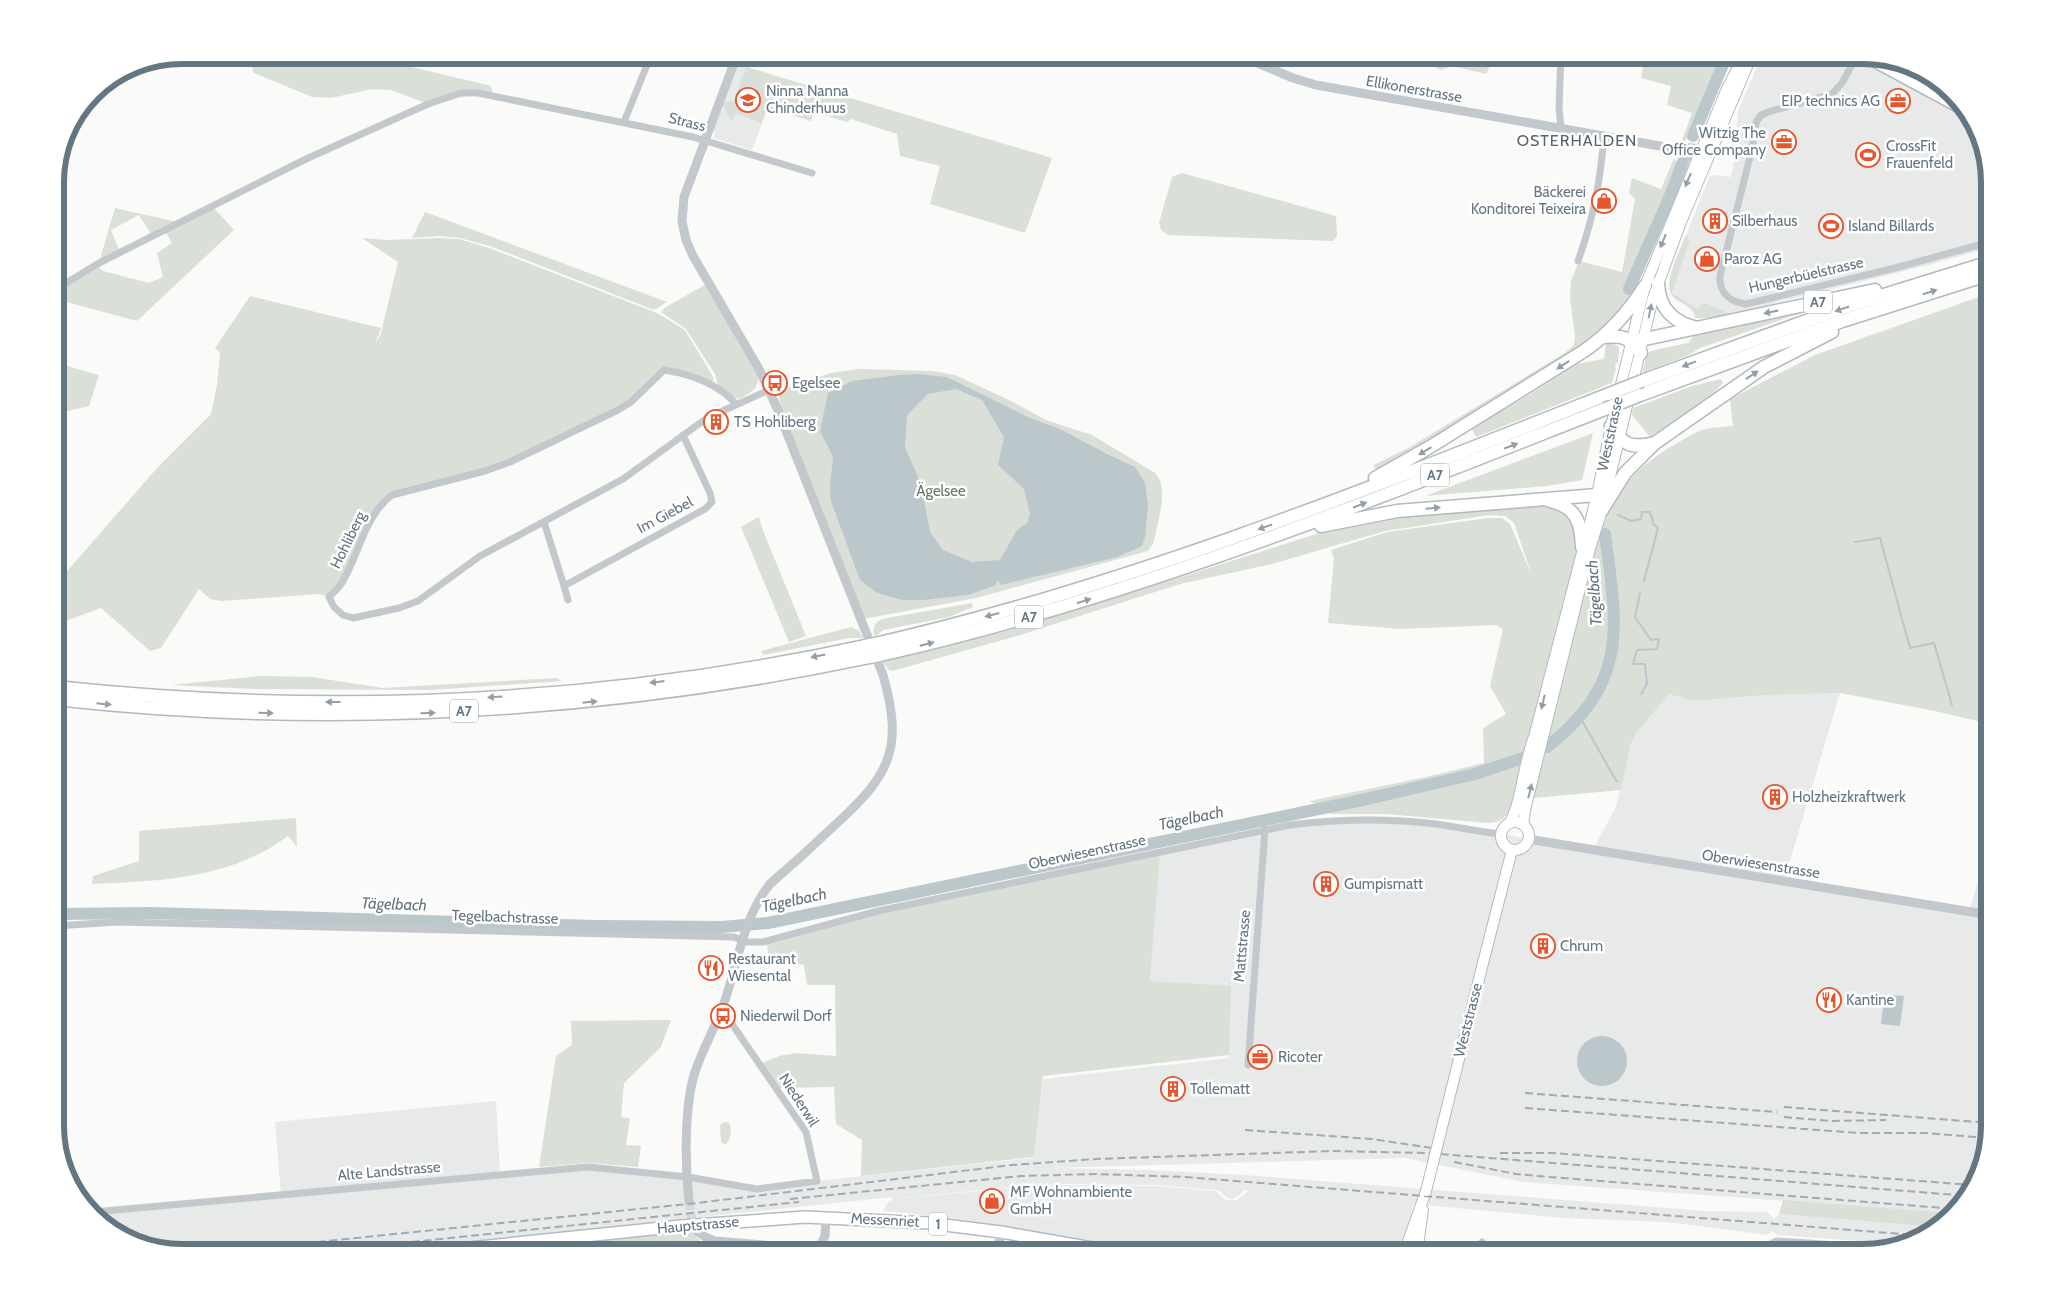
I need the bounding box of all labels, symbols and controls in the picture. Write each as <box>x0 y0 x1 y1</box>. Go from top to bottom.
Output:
street label: Ellikonerstrasse <box>1365 72 1464 106</box>
place label: Ninna Nanna Chinderhuus <box>766 82 849 117</box>
school or university icon: Ninna Nanna Chinderhuus <box>735 87 761 113</box>
office icon: EIP technics AG <box>1885 88 1911 114</box>
place label: EIP technics AG <box>1781 92 1880 110</box>
street label: Strass <box>666 109 708 135</box>
place label: Witzig The Office Company <box>1662 124 1766 159</box>
office icon: Witzig The Office Company <box>1771 129 1797 155</box>
district label: OSTERHALDEN <box>1517 131 1637 150</box>
place label: CrossFit Frauenfeld <box>1886 137 1953 172</box>
sports icon: CrossFit Frauenfeld <box>1855 142 1881 168</box>
one-way arrow <box>1684 173 1692 188</box>
place label: Bäckerei Konditorei Teixeira <box>1471 183 1587 218</box>
shop icon: Bäckerei Konditorei Teixeira <box>1591 188 1617 214</box>
building icon: Silberhaus <box>1702 208 1728 234</box>
place label: Silberhaus <box>1732 212 1798 230</box>
sports icon: Island Billards <box>1818 213 1844 239</box>
place label: Island Billards <box>1848 217 1934 235</box>
one-way arrow <box>1658 234 1666 248</box>
shop icon: Paroz AG <box>1694 246 1720 272</box>
place label: Paroz AG <box>1724 250 1782 268</box>
street label: Hungerbüelstrasse <box>1747 253 1865 297</box>
one-way arrow <box>1923 288 1938 296</box>
road number: A7 <box>1804 290 1832 314</box>
one-way arrow <box>1646 304 1654 319</box>
one-way arrow <box>1834 305 1849 313</box>
one-way arrow <box>1762 309 1778 317</box>
one-way arrow <box>1556 360 1569 370</box>
one-way arrow <box>1681 360 1696 368</box>
bus stop icon: Egelsee <box>762 370 788 396</box>
one-way arrow <box>1745 370 1758 379</box>
place label: Egelsee <box>792 374 841 392</box>
street label: Weststrasse <box>1593 395 1627 473</box>
building icon: TS Hohliberg <box>703 409 729 435</box>
place label: TS Hohliberg <box>734 413 816 431</box>
one-way arrow <box>1504 442 1519 450</box>
one-way arrow <box>1418 446 1431 455</box>
road number: A7 <box>1421 464 1449 486</box>
park label: Ägelsee <box>916 482 966 500</box>
street label: Im Giebel <box>634 493 696 537</box>
one-way arrow <box>1353 500 1367 508</box>
one-way arrow <box>1425 504 1441 512</box>
street label: Hohliberg <box>326 508 370 572</box>
one-way arrow <box>1258 524 1273 531</box>
water label: Tägelbach <box>1582 560 1606 626</box>
one-way arrow <box>1077 597 1092 605</box>
road number: A7 <box>1015 606 1043 628</box>
one-way arrow <box>984 611 1000 619</box>
one-way arrow <box>920 640 935 648</box>
one-way arrow <box>809 652 825 660</box>
one-way arrow <box>649 678 665 686</box>
one-way arrow <box>487 694 503 702</box>
one-way arrow <box>1539 694 1547 710</box>
one-way arrow <box>583 697 599 705</box>
one-way arrow <box>325 698 341 706</box>
road number: A7 <box>450 699 478 722</box>
one-way arrow <box>96 700 112 708</box>
one-way arrow <box>421 708 437 716</box>
one-way arrow <box>258 710 274 718</box>
one-way arrow <box>1526 783 1534 798</box>
building icon: Holzheizkraftwerk <box>1762 784 1788 810</box>
place label: Holzheizkraftwerk <box>1792 788 1906 806</box>
water label: Tägelbach <box>1157 802 1225 834</box>
street label: Oberwiesenstrasse <box>1027 831 1148 873</box>
street label: Oberwiesenstrasse <box>1701 846 1822 882</box>
building icon: Gumpismatt <box>1313 871 1339 897</box>
place label: Gumpismatt <box>1344 875 1423 893</box>
water label: Tägelbach <box>760 884 828 916</box>
water label: Tägelbach <box>361 893 427 915</box>
street label: Tegelbachstrasse <box>451 906 559 928</box>
street label: Mattstrasse <box>1230 909 1254 983</box>
building icon: Chrum <box>1530 933 1556 959</box>
place label: Chrum <box>1560 937 1603 955</box>
place label: Restaurant Wiesental <box>728 950 796 985</box>
restaurant icon: Restaurant Wiesental <box>698 955 724 981</box>
street label: Weststrasse <box>1450 981 1486 1059</box>
restaurant icon: Kantine <box>1816 987 1842 1013</box>
place label: Kantine <box>1846 991 1895 1009</box>
bus stop icon: Niederwil Dorf <box>710 1003 736 1029</box>
place label: Niederwil Dorf <box>740 1007 832 1025</box>
office icon: Ricoter <box>1247 1044 1273 1070</box>
place label: Ricoter <box>1278 1048 1323 1066</box>
street label: Niederwil <box>775 1070 823 1130</box>
building icon: Tollematt <box>1160 1076 1186 1102</box>
place label: Tollematt <box>1190 1080 1250 1098</box>
street label: Alte Landstrasse <box>337 1158 442 1184</box>
place label: MF Wohnambiente GmbH <box>1010 1183 1132 1218</box>
shop icon: MF Wohnambiente GmbH <box>979 1188 1005 1214</box>
street label: Messenriet <box>850 1209 920 1231</box>
street label: Hauptstrasse <box>656 1212 740 1238</box>
road number: 1 <box>929 1212 947 1236</box>

